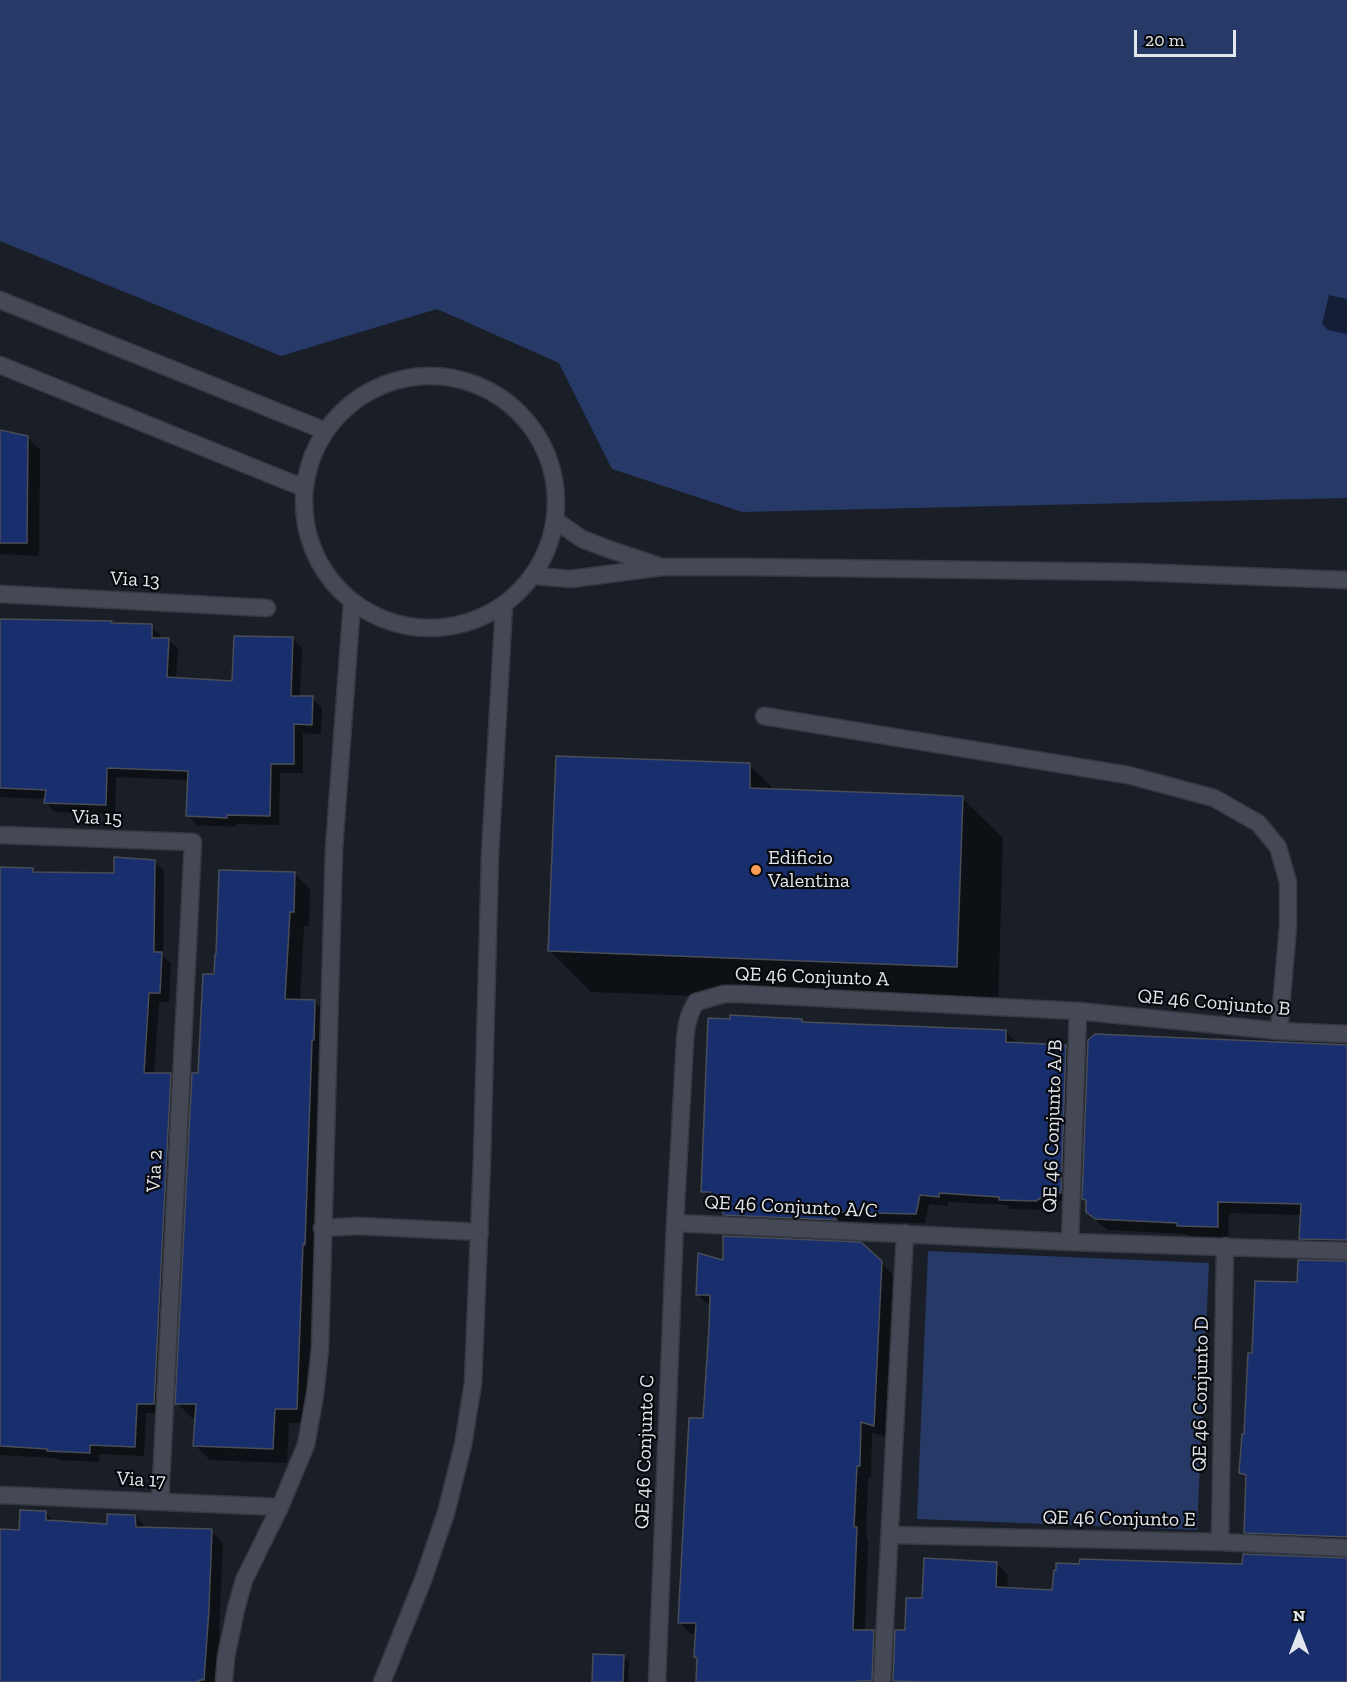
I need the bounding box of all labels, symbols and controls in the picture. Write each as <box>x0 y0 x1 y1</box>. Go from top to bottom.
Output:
scale bar <box>1137 18 1239 56</box>
text: 20 m <box>1145 29 1184 51</box>
street label: Via 13 <box>109 567 161 593</box>
street label: Via 15 <box>71 805 123 831</box>
place label: Edificio Valentina <box>768 846 850 893</box>
marker: Edificio Valentina <box>749 863 763 877</box>
street label: QE 46 Conjunto A <box>735 962 889 992</box>
street label: QE 46 Conjunto B <box>1137 984 1291 1022</box>
street label: QE 46 Conjunto A/B <box>1038 1039 1068 1213</box>
street label: Via 2 <box>142 1149 168 1193</box>
street label: QE 46 Conjunto A/C <box>704 1190 878 1224</box>
street label: QE 46 Conjunto D <box>1188 1316 1214 1472</box>
street label: QE 46 Conjunto C <box>630 1375 660 1529</box>
street label: Via 17 <box>116 1467 166 1493</box>
street label: QE 46 Conjunto E <box>1042 1506 1196 1532</box>
north arrow <box>1269 1604 1329 1664</box>
text: N <box>1293 1606 1305 1625</box>

